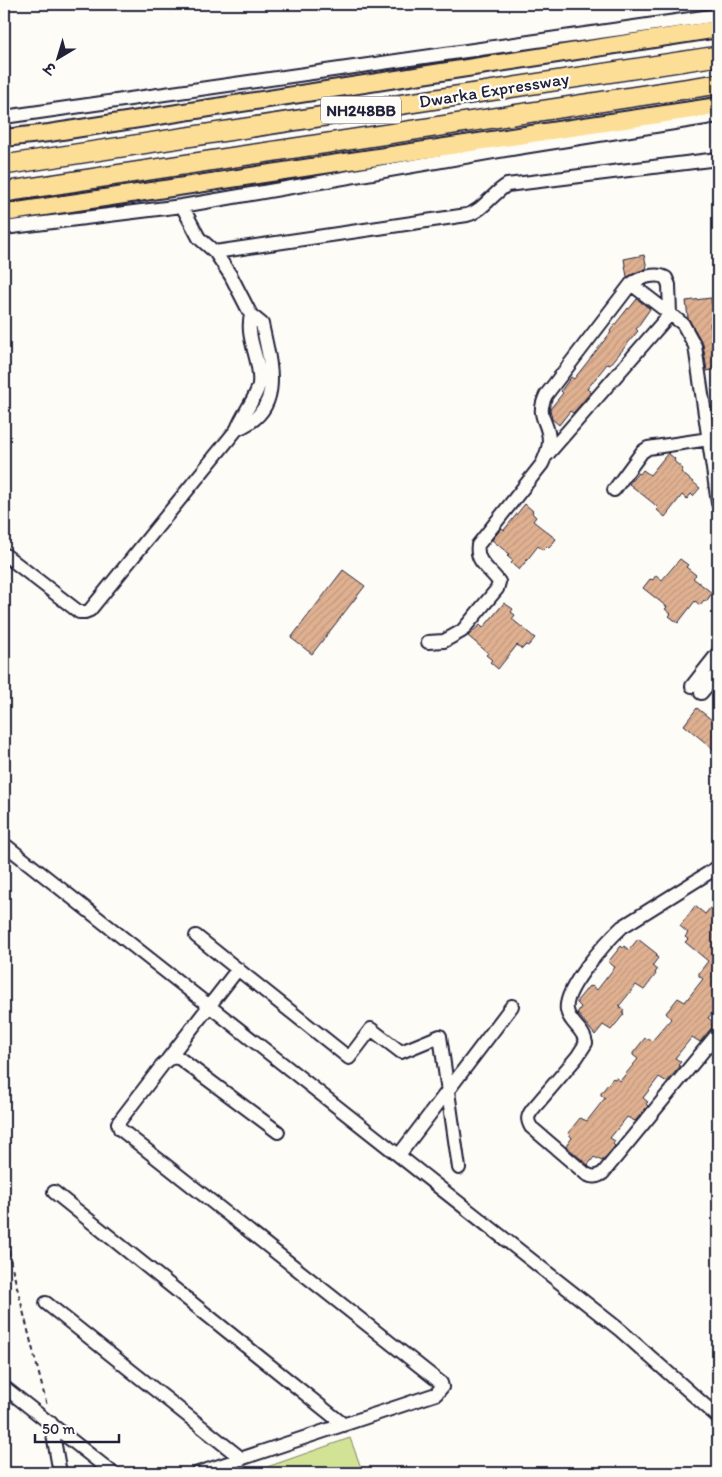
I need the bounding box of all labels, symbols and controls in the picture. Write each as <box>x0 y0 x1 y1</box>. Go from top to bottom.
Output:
north arrow <box>32 32 82 82</box>
text: उ <box>40 57 61 79</box>
street label: Dwarka Expressway <box>417 67 571 113</box>
road number: NH248BB <box>321 96 401 124</box>
scale bar <box>35 1412 119 1444</box>
text: 50 m <box>42 1420 75 1438</box>

